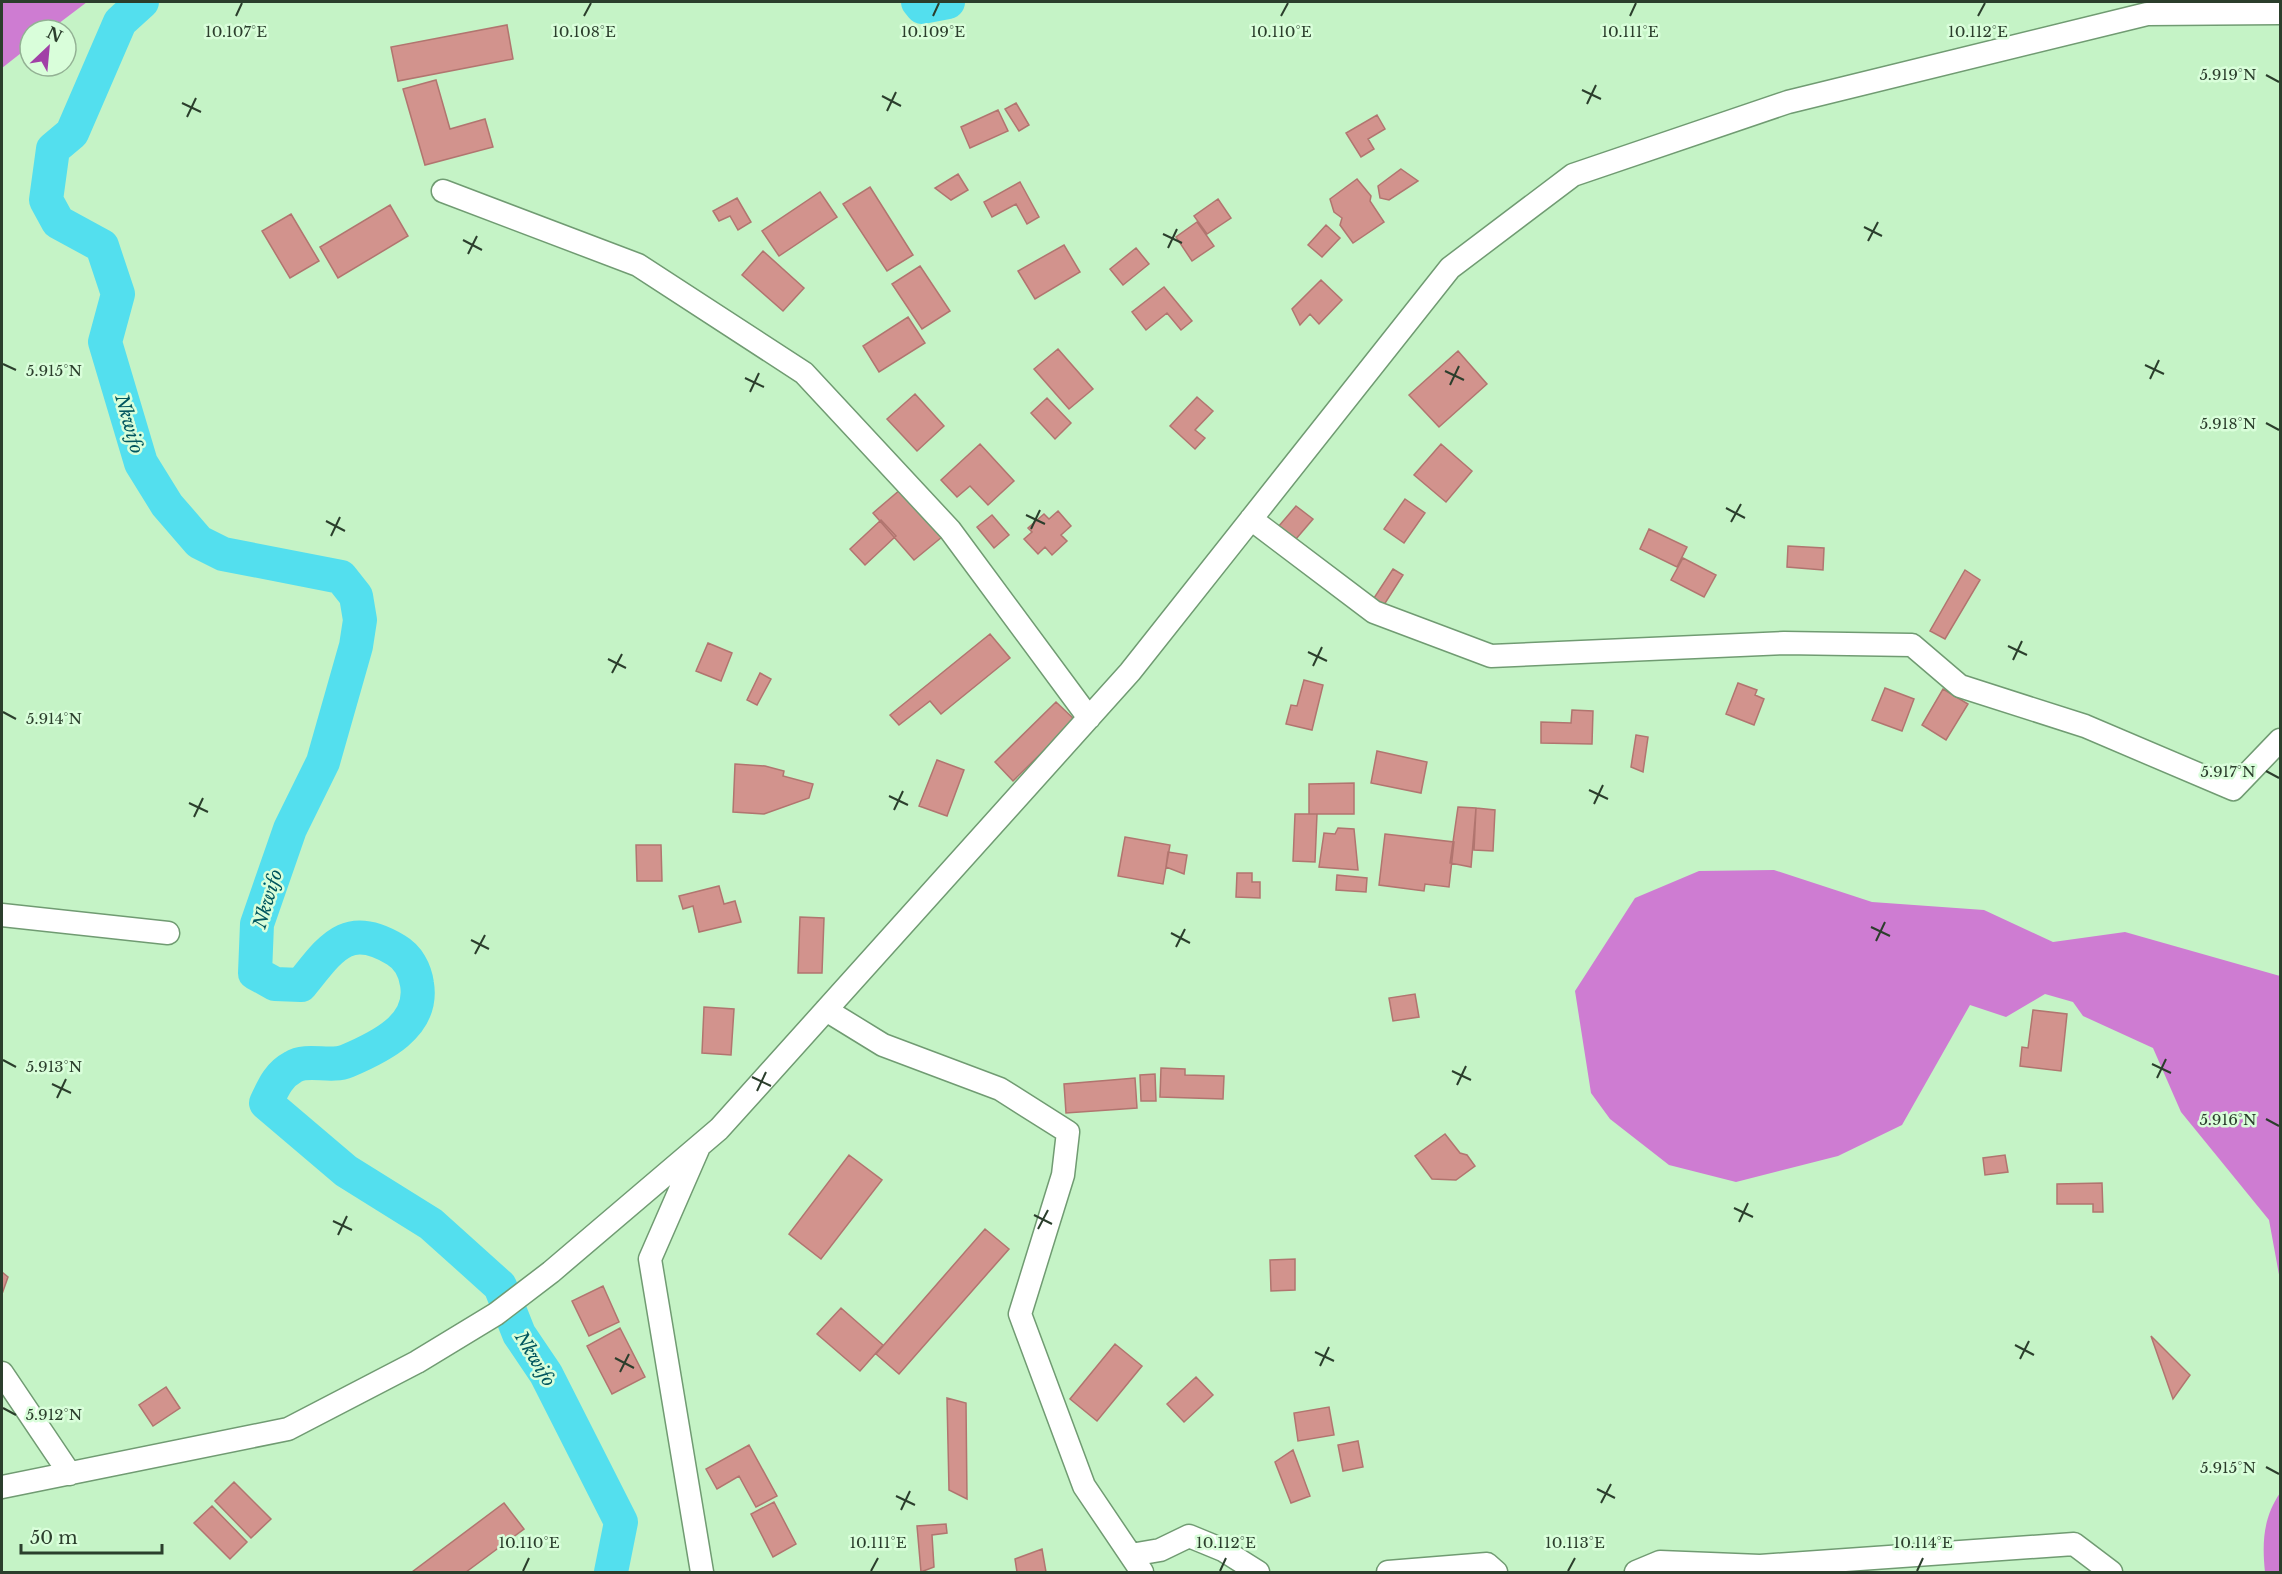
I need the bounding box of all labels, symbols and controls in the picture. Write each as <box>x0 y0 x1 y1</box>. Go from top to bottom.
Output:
north arrow <box>18 18 78 78</box>
text: N <box>43 22 66 47</box>
text: 10.107°E <box>205 22 267 41</box>
text: 10.108°E <box>552 22 616 41</box>
text: 10.109°E <box>901 22 965 41</box>
text: 10.110°E <box>1250 22 1312 41</box>
text: 10.111°E <box>1601 22 1659 41</box>
text: 10.112°E <box>1948 22 2008 41</box>
text: 5.919°N <box>2199 65 2257 84</box>
text: 5.915°N <box>26 361 82 380</box>
water label: Nkwifo <box>110 391 148 456</box>
text: 5.918°N <box>2200 414 2256 433</box>
text: 5.914°N <box>26 709 82 728</box>
text: 5.917°N <box>2201 762 2255 781</box>
water label: Nkwifo <box>248 867 287 932</box>
text: 5.913°N <box>26 1057 82 1076</box>
text: 5.916°N <box>2199 1110 2257 1129</box>
water label: Nkwifo <box>509 1327 560 1391</box>
text: 5.912°N <box>26 1405 82 1424</box>
text: 5.915°N <box>2200 1458 2256 1477</box>
scale bar <box>21 1517 162 1555</box>
text: 50 m <box>30 1527 78 1549</box>
text: 10.110°E <box>498 1533 560 1552</box>
text: 10.111°E <box>849 1533 907 1552</box>
text: 10.112°E <box>1196 1533 1256 1552</box>
text: 10.113°E <box>1545 1533 1605 1552</box>
text: 10.114°E <box>1893 1533 1953 1552</box>

